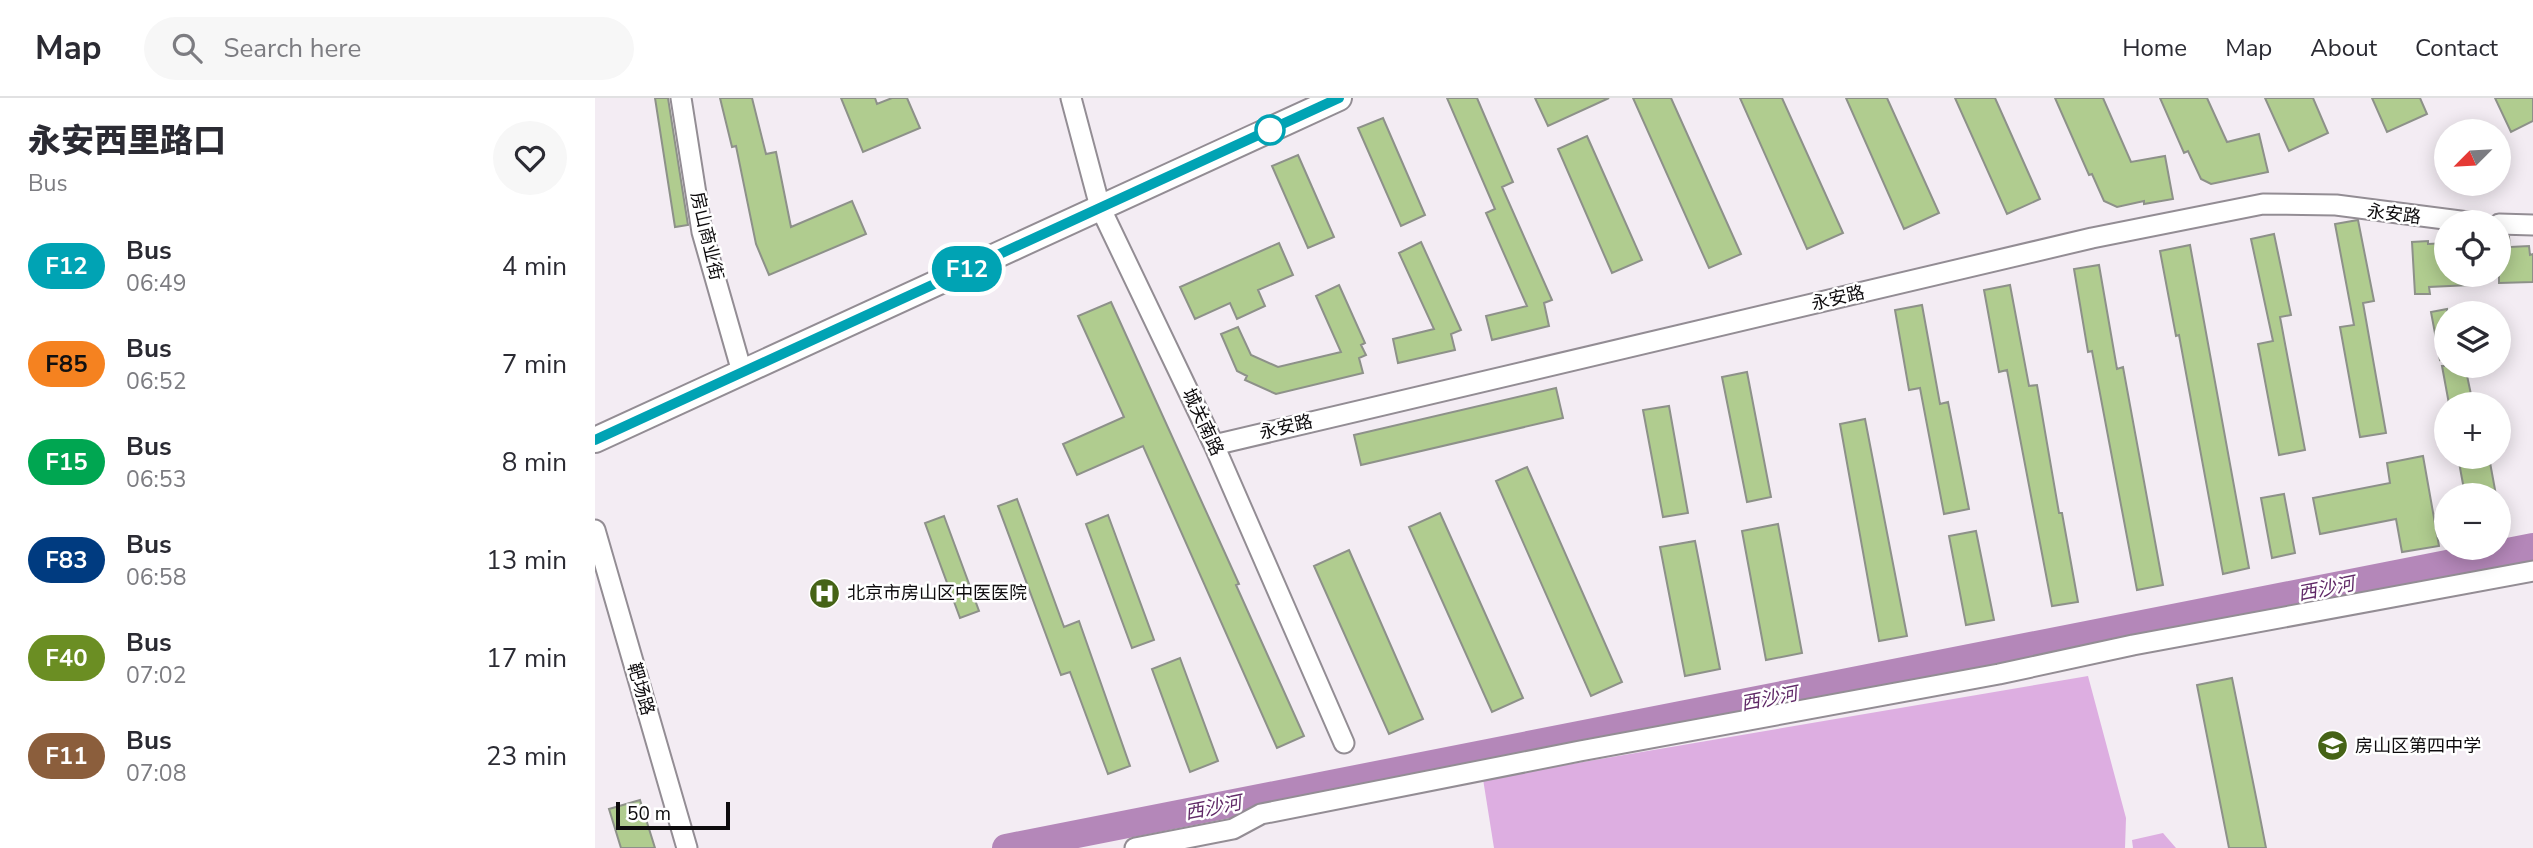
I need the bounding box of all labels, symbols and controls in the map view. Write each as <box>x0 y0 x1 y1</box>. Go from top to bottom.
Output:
search box <box>144 17 634 80</box>
text: Map <box>35 26 102 71</box>
icon: search <box>168 29 206 67</box>
text: Search here <box>224 31 361 66</box>
text: Home <box>2122 32 2187 64</box>
text: Map <box>2225 32 2272 64</box>
text: About <box>2310 32 2377 64</box>
text: Contact <box>2415 32 2498 64</box>
unlabelled marker <box>1255 115 1285 145</box>
text: 永安西里路口 <box>28 119 226 164</box>
north arrow <box>2434 119 2511 196</box>
map controls <box>2434 119 2511 560</box>
button: heart <box>493 121 567 195</box>
text: Bus <box>28 168 68 199</box>
street label: 房山商业街 <box>685 189 729 283</box>
street label: 永安路 <box>2366 199 2422 229</box>
button: locate <box>2434 210 2511 287</box>
text: Bus <box>126 233 172 268</box>
line badge: F12 <box>927 246 1007 292</box>
text: 4 min <box>502 249 567 284</box>
text: F12 <box>45 250 88 282</box>
text: F12 <box>946 253 988 285</box>
text: 06:49 <box>126 268 186 299</box>
street label: 永安路 <box>1809 280 1867 316</box>
button: layers <box>2434 301 2511 378</box>
text: Bus <box>126 331 172 366</box>
text: 7 min <box>502 347 567 382</box>
text: F85 <box>45 348 88 380</box>
text: 06:52 <box>126 366 186 397</box>
street label: 城关南路 <box>1177 384 1229 460</box>
button: + <box>2434 392 2511 469</box>
street label: 永安路 <box>1257 409 1315 445</box>
text: Bus <box>126 429 172 464</box>
text: 8 min <box>502 445 567 480</box>
text: F15 <box>45 446 88 478</box>
text: 06:53 <box>126 464 186 495</box>
button: − <box>2434 483 2511 560</box>
text: Bus <box>126 527 172 562</box>
text: 13 min <box>486 543 567 578</box>
text: F83 <box>45 544 88 576</box>
text: 06:58 <box>126 562 186 593</box>
water label: 西沙河 <box>2296 570 2361 607</box>
hospital icon: 北京市房山区中医医院 <box>807 576 841 610</box>
place label: 北京市房山区中医医院 <box>847 581 1027 605</box>
text: Bus <box>126 625 172 660</box>
text: 17 min <box>486 641 567 676</box>
text: F40 <box>45 642 88 674</box>
text: 07:02 <box>126 660 186 691</box>
street label: 靶场路 <box>622 660 660 718</box>
water label: 西沙河 <box>1739 680 1804 717</box>
text: Bus <box>126 723 172 758</box>
school or university icon: 房山区第四中学 <box>2315 729 2349 763</box>
place label: 房山区第四中学 <box>2355 734 2481 758</box>
text: 23 min <box>486 739 567 774</box>
text: F11 <box>45 740 88 772</box>
text: 07:08 <box>126 758 186 789</box>
water label: 西沙河 <box>1183 789 1248 826</box>
scale bar <box>616 799 730 831</box>
text: 50 m <box>627 801 671 827</box>

